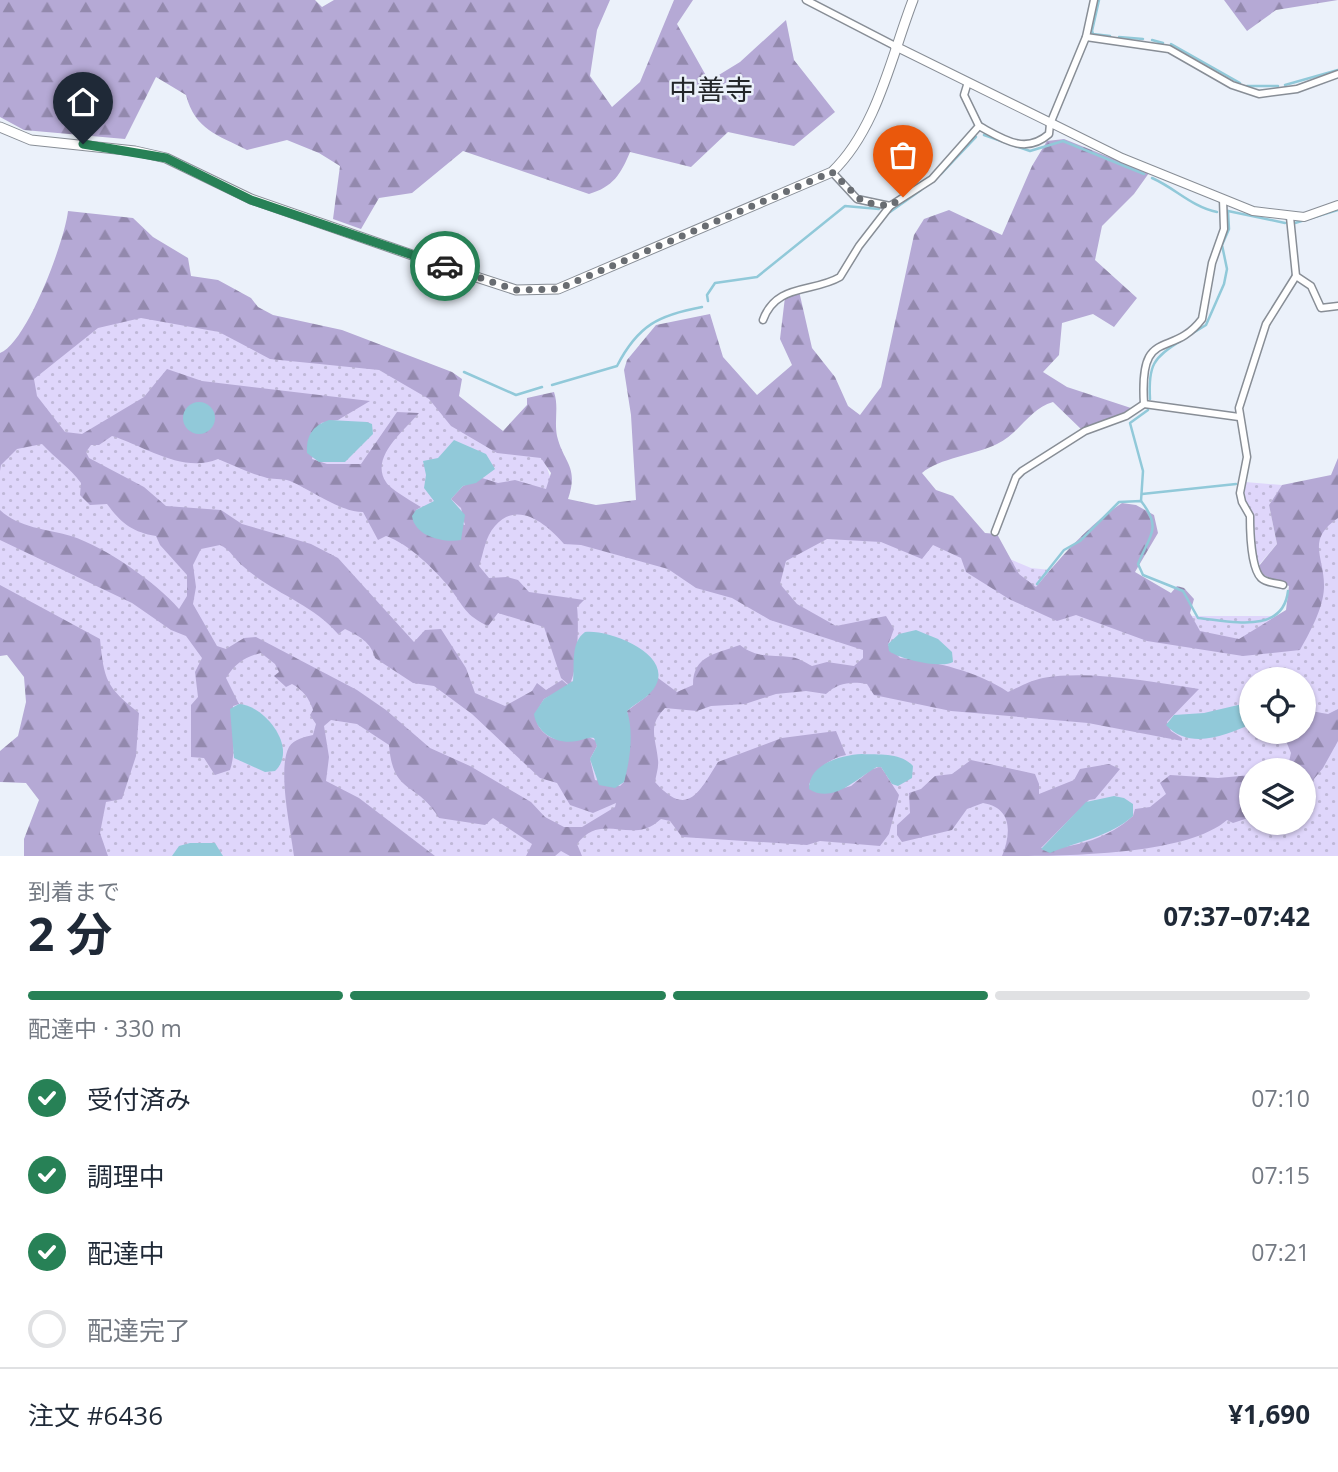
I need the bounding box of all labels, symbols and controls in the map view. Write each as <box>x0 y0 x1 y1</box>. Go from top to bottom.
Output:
district label: 中善寺 <box>669 70 753 108</box>
pin <box>53 72 113 144</box>
icon: home <box>64 83 102 121</box>
pin <box>873 125 933 197</box>
icon: bag <box>884 136 922 174</box>
courier <box>410 231 480 301</box>
icon: car <box>426 247 464 285</box>
map controls <box>1239 667 1316 835</box>
button: locate <box>1239 667 1316 744</box>
button: layers <box>1239 758 1316 835</box>
text: 到着まで <box>28 875 120 907</box>
text: 07:37–07:42 <box>1163 898 1310 934</box>
text: 2 分 <box>28 902 112 964</box>
text: 配達中 · 330 m <box>28 1012 182 1044</box>
icon: check <box>28 1079 66 1117</box>
text: 受付済み <box>87 1081 191 1117</box>
text: 07:10 <box>1251 1082 1310 1114</box>
icon: check <box>28 1156 66 1194</box>
text: 調理中 <box>87 1158 165 1194</box>
text: 07:15 <box>1251 1159 1310 1191</box>
icon: check <box>28 1233 66 1271</box>
text: 配達中 <box>87 1235 165 1271</box>
text: 07:21 <box>1251 1236 1310 1268</box>
text: 配達完了 <box>87 1312 191 1348</box>
text: ¥1,690 <box>1228 1396 1310 1432</box>
text: 注文 #6436 <box>28 1397 163 1433</box>

